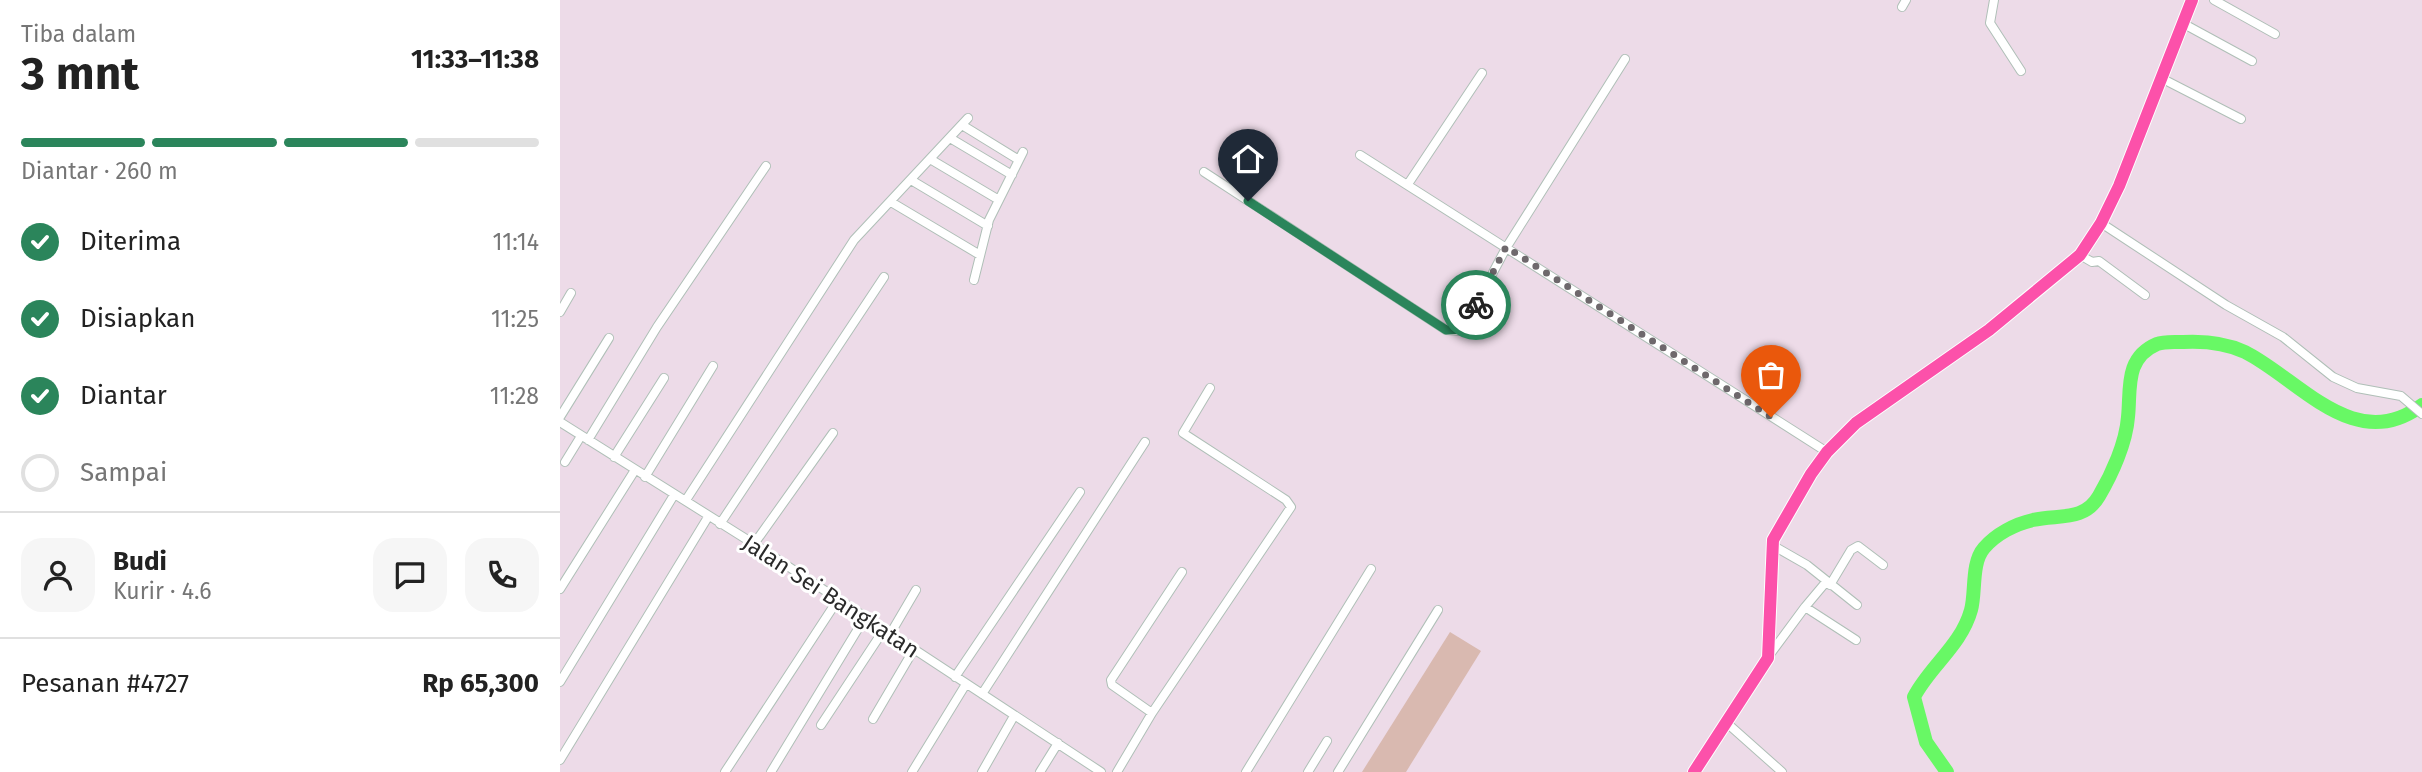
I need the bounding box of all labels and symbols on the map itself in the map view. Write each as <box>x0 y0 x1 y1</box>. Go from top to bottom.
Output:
pin <box>1218 129 1278 201</box>
courier <box>1441 270 1511 340</box>
pin <box>1741 345 1801 417</box>
street label: Jalan Sei Bangkatan <box>737 528 925 664</box>

